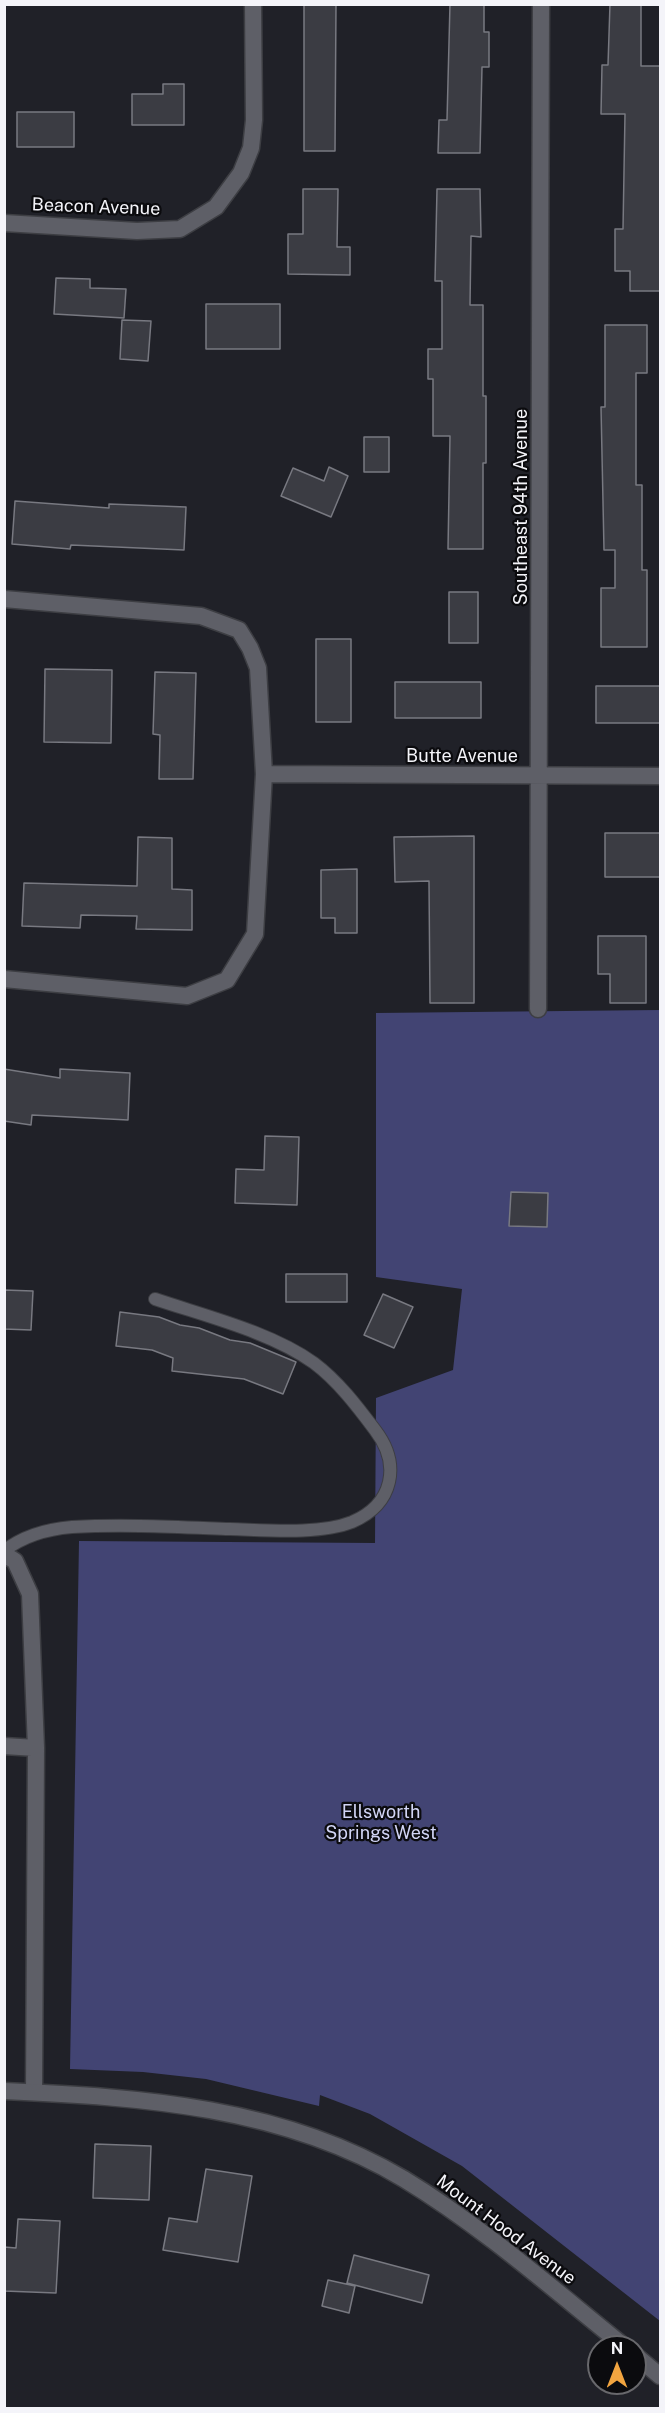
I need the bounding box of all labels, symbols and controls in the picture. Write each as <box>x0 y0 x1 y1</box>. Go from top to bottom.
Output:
street label: Beacon Avenue <box>31 194 161 220</box>
street label: Southeast 94th Avenue <box>510 409 532 605</box>
street label: Butte Avenue <box>406 745 518 767</box>
park label: Ellsworth Springs West <box>325 1801 437 1844</box>
street label: Mount Hood Avenue <box>432 2171 580 2289</box>
north arrow <box>587 2335 647 2395</box>
text: N <box>611 2339 623 2358</box>

